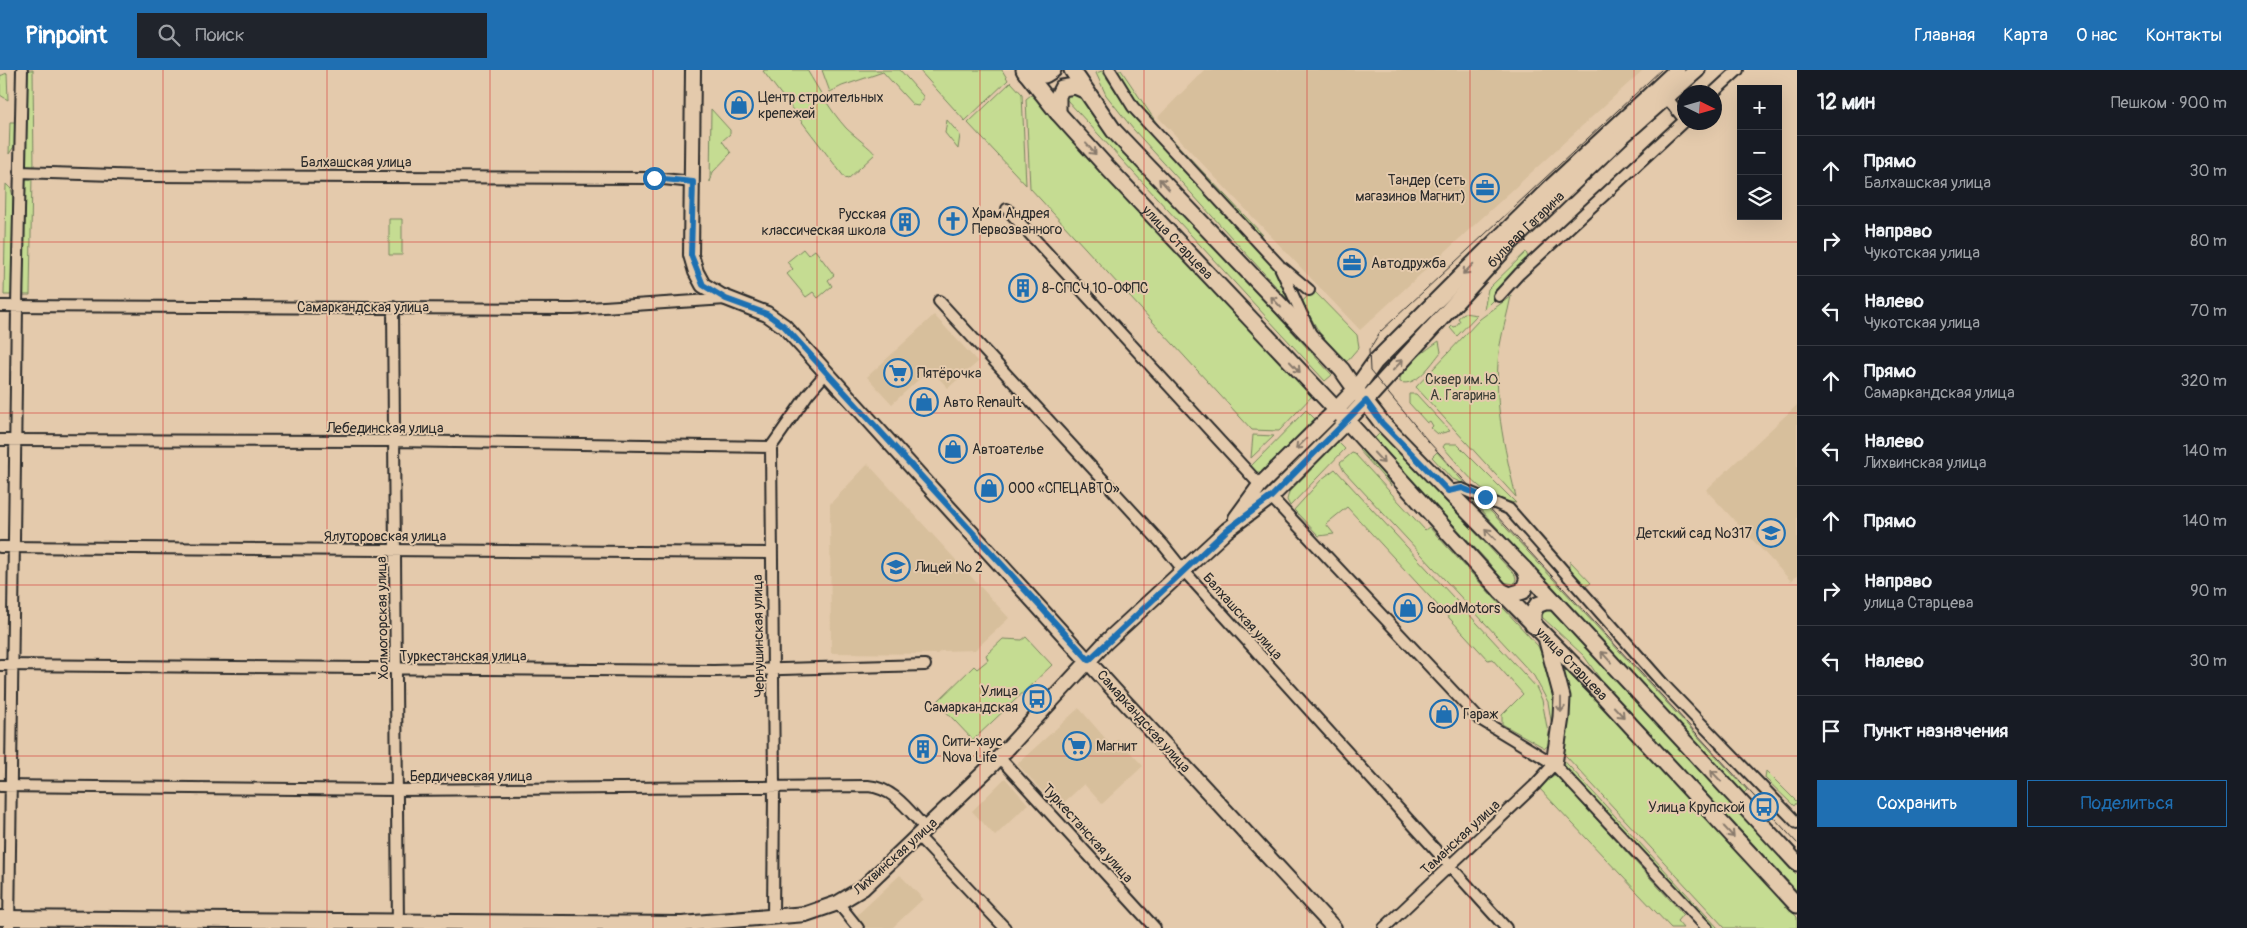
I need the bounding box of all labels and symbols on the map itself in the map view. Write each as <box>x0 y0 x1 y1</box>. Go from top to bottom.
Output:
north arrow <box>1677 85 1722 130</box>
place label: Центр строительных крепежей <box>758 89 883 122</box>
shop icon: Центр строительных крепежей <box>724 90 754 120</box>
one-way arrow <box>1085 142 1097 155</box>
street label: Балхашская улица <box>300 154 412 171</box>
route start <box>643 167 666 190</box>
place label: Тандер (сеть магазинов Магнит) <box>1355 172 1466 205</box>
office icon: Тандер (сеть магазинов Магнит) <box>1470 173 1500 203</box>
one-way arrow <box>1158 178 1170 190</box>
street label: бульвар Гагарина <box>1484 188 1568 271</box>
street label: улица Старцева <box>1138 201 1217 283</box>
place label: Храм Андрея Первозванного <box>972 205 1063 238</box>
place label: Русская классическая школа <box>761 206 886 239</box>
church icon: Храм Андрея Первозванного <box>938 206 968 236</box>
building icon: Русская классическая школа <box>890 207 920 237</box>
office icon: Автодружба <box>1337 248 1367 278</box>
place label: Автодружба <box>1371 255 1446 272</box>
one-way arrow <box>1462 263 1474 275</box>
building icon: 8-СПСЧ 10-ОФПС <box>1008 273 1038 303</box>
place label: 8-СПСЧ 10-ОФПС <box>1042 280 1149 297</box>
one-way arrow <box>1270 296 1282 308</box>
street label: Самаркандская улица <box>297 299 429 316</box>
supermarket icon: Пятёрочка <box>883 358 913 388</box>
one-way arrow <box>1392 358 1404 371</box>
one-way arrow <box>1289 361 1301 373</box>
place label: Пятёрочка <box>917 365 981 382</box>
park label: Сквер им. Ю. А. Гагарина <box>1425 371 1501 404</box>
shop icon: Авто Renault <box>909 387 939 417</box>
place label: Авто Renault <box>943 394 1022 411</box>
street label: Лебединская улица <box>325 420 444 437</box>
shop icon: Автоателье <box>938 434 968 464</box>
one-way arrow <box>1295 438 1307 450</box>
place label: Автоателье <box>972 441 1044 458</box>
one-way arrow <box>1373 452 1385 465</box>
shop icon: ООО «СПЕЦАВТО» <box>974 473 1004 503</box>
place label: ООО «СПЕЦАВТО» <box>1008 480 1120 497</box>
route end <box>1474 486 1497 509</box>
school or university icon: Детский сад №317 <box>1756 518 1786 548</box>
place label: Детский сад №317 <box>1636 525 1753 542</box>
street label: Ялуторовская улица <box>324 528 446 545</box>
one-way arrow <box>1484 528 1496 540</box>
school or university icon: Лицей № 2 <box>881 552 911 582</box>
street label: Холмогорская улица <box>373 556 392 680</box>
place label: Лицей № 2 <box>914 559 983 576</box>
street label: Балхашская улица <box>1199 569 1286 663</box>
street label: Чернушинская улица <box>749 574 768 698</box>
shop icon: GoodMotors <box>1393 593 1423 623</box>
place label: GoodMotors <box>1427 600 1501 617</box>
street label: улица Старцева <box>1531 623 1611 704</box>
street label: Туркестанская улица <box>399 648 527 665</box>
one-way arrow <box>1600 651 1611 664</box>
street label: Самаркандская улица <box>1093 667 1194 776</box>
place label: Улица Самаркандская <box>924 683 1018 716</box>
bus stop icon: Улица Самаркандская <box>1022 684 1052 714</box>
one-way arrow <box>1556 696 1566 713</box>
shop icon: Гараж <box>1429 699 1459 729</box>
place label: Гараж <box>1463 706 1498 723</box>
one-way arrow <box>1613 706 1625 719</box>
supermarket icon: Магнит <box>1062 731 1092 761</box>
place label: Сити-хаус Nova Life <box>942 733 1003 766</box>
building icon: Сити-хаус Nova Life <box>908 734 938 764</box>
place label: Магнит <box>1096 738 1138 755</box>
street label: Бердичевская улица <box>410 768 532 785</box>
one-way arrow <box>1710 770 1722 783</box>
street label: Туркестанская улица <box>1039 780 1136 886</box>
bus stop icon: Улица Крупской <box>1749 792 1779 822</box>
street label: Таманская улица <box>1417 796 1504 878</box>
place label: Улица Крупской <box>1648 799 1745 816</box>
street label: Лихвинская улица <box>849 814 941 899</box>
one-way arrow <box>1723 825 1735 838</box>

